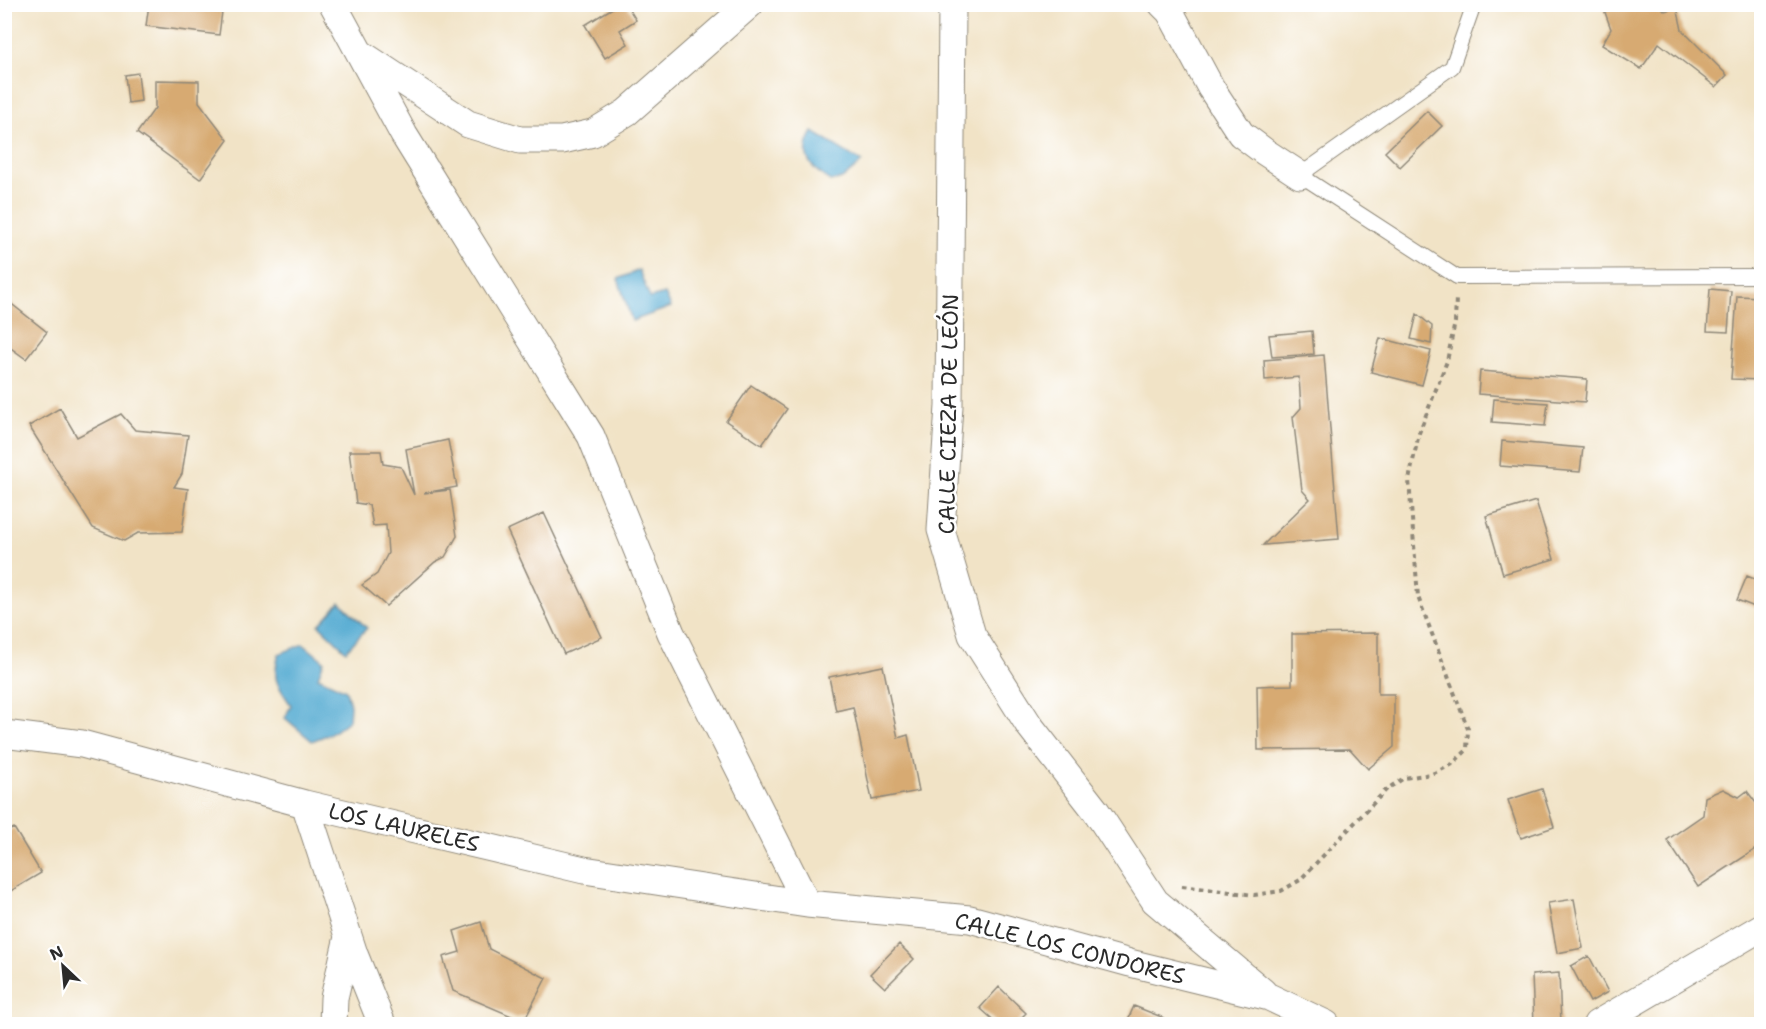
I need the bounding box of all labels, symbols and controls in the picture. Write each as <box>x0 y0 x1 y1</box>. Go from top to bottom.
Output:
street label: CALLE CIEZA DE LEÓN <box>932 293 965 535</box>
street label: LOS LAURELES <box>326 796 482 859</box>
street label: CALLE LOS CONDORES <box>952 906 1188 991</box>
north arrow <box>33 936 93 996</box>
text: N <box>46 941 67 965</box>

